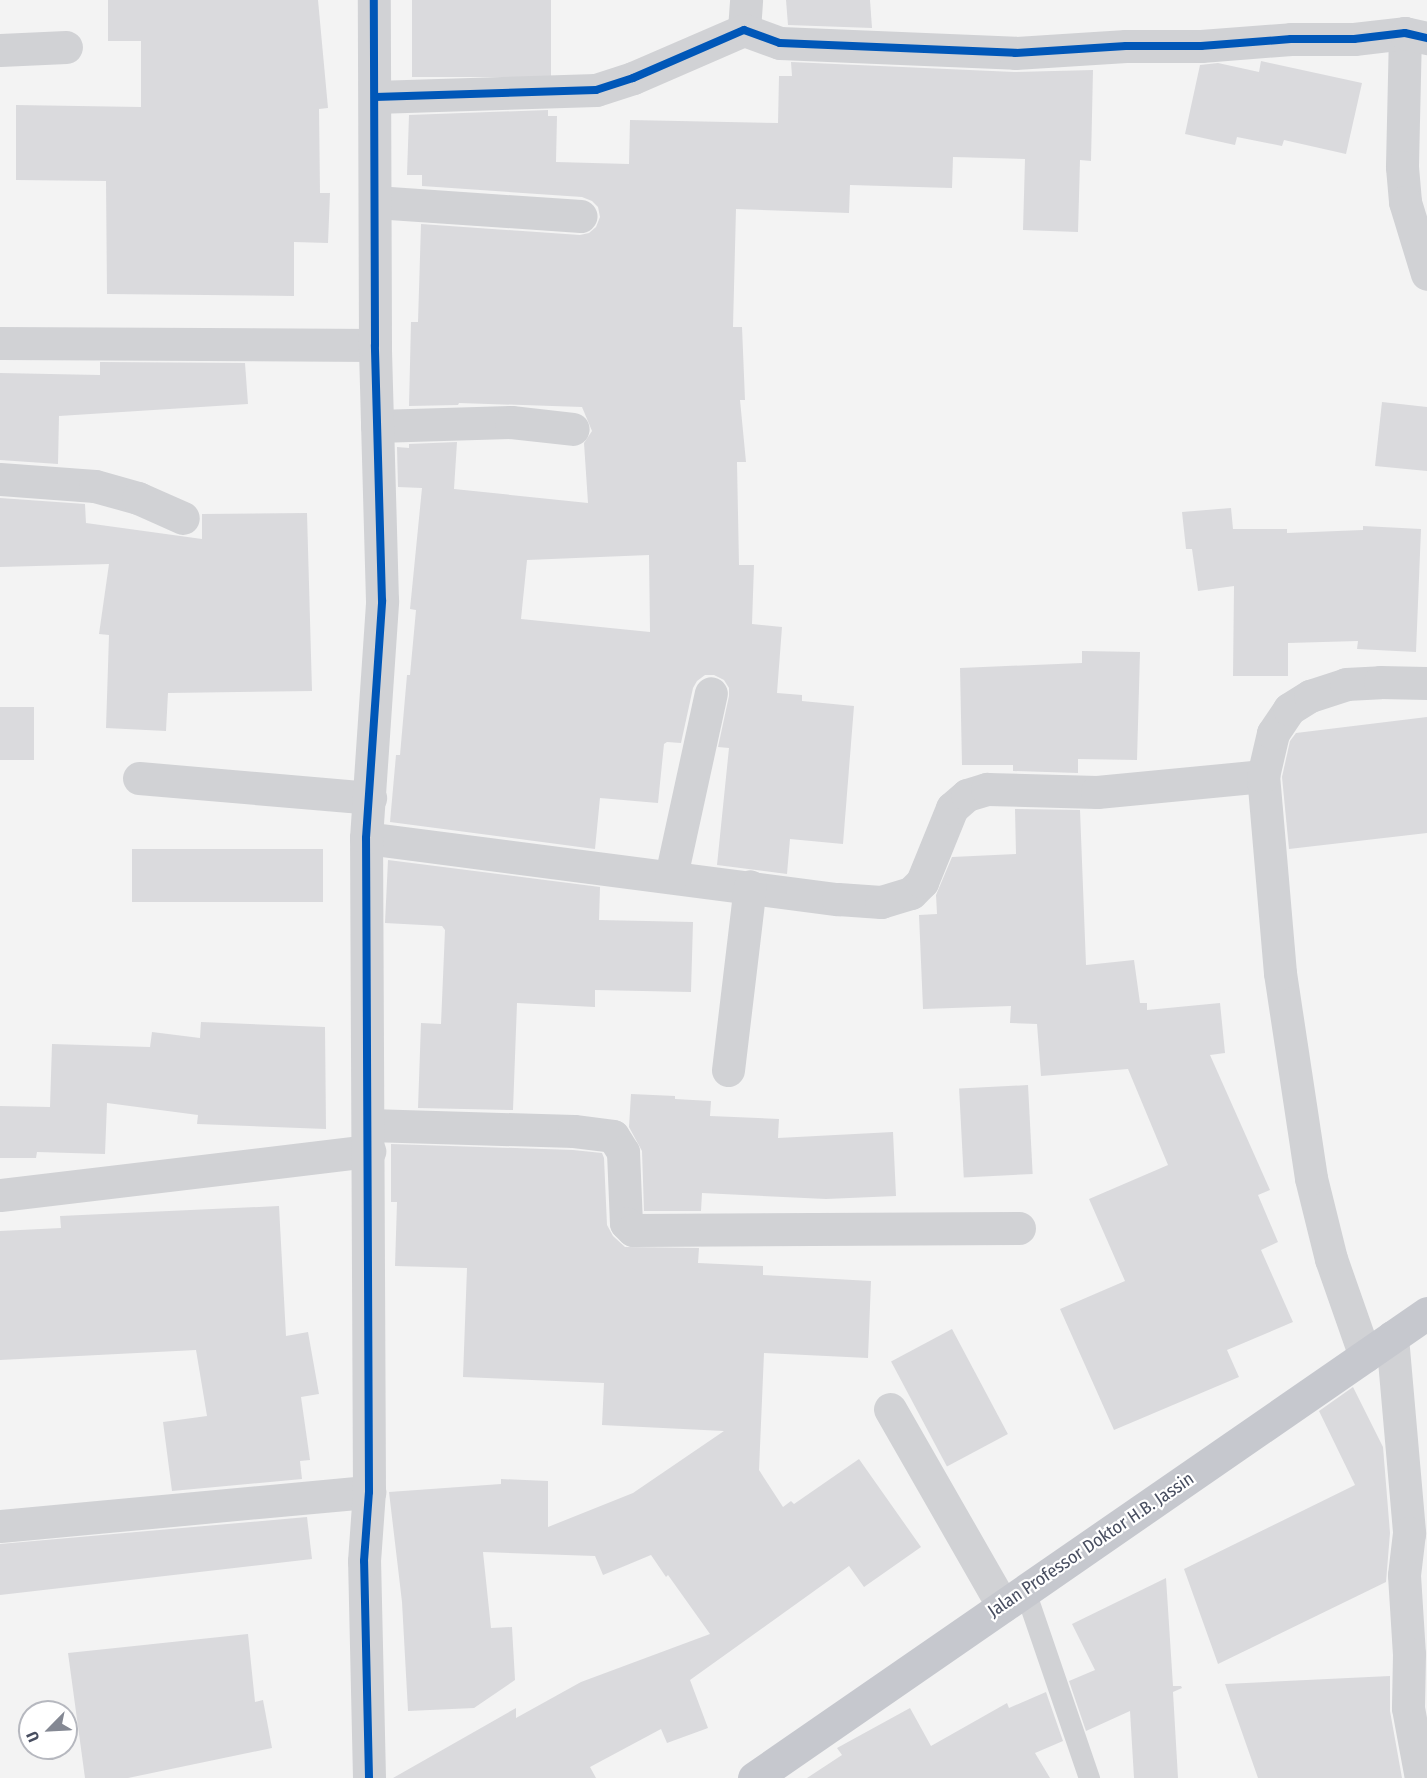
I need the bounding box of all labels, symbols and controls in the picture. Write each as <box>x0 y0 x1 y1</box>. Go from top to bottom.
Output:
street label: Jalan Professor Doktor H.B. Jassin <box>984 1468 1198 1622</box>
north arrow <box>18 1700 78 1760</box>
text: U <box>22 1729 44 1745</box>

